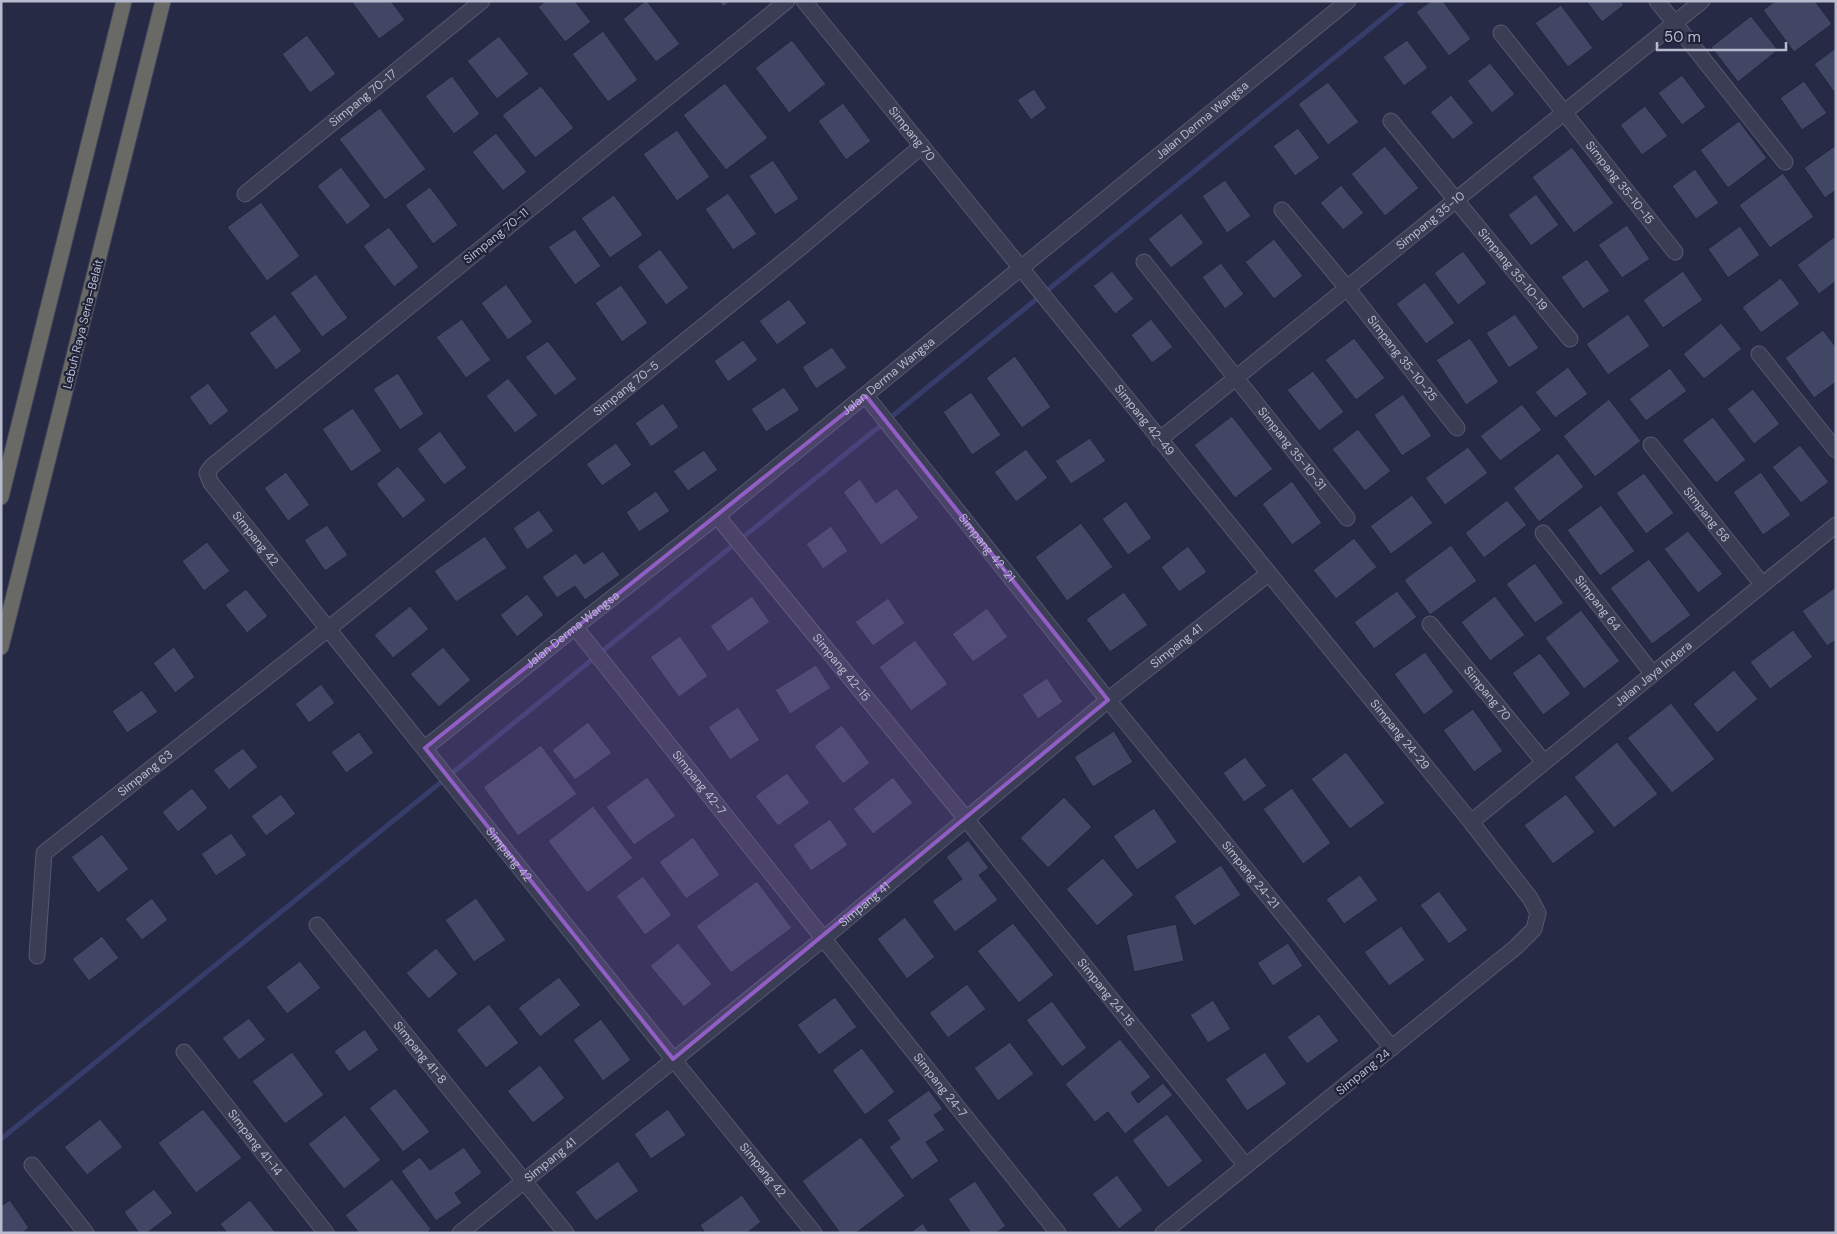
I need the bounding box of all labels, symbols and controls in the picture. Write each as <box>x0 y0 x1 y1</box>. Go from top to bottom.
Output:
scale bar <box>1657 20 1786 52</box>
text: 50 m <box>1664 27 1701 47</box>
street label: Simpang 70-17 <box>326 66 400 130</box>
street label: Jalan Derma Wangsa <box>1152 77 1252 163</box>
street label: Simpang 70 <box>885 103 939 164</box>
street label: Simpang 35-10-15 <box>1582 138 1658 227</box>
street label: Simpang 35-10 <box>1393 188 1468 253</box>
street label: Simpang 70-11 <box>460 205 532 267</box>
street label: Simpang 35-10-19 <box>1474 225 1551 314</box>
street label: Lebuh Raya Seria–Belait <box>59 257 107 391</box>
street label: Simpang 35-10-25 <box>1364 312 1441 405</box>
street label: Jalan Derma Wangsa <box>838 334 938 419</box>
street label: Simpang 70-5 <box>590 357 662 420</box>
street label: Simpang 42-49 <box>1111 381 1178 459</box>
street label: Simpang 35-10-31 <box>1254 404 1330 493</box>
street label: Simpang 58 <box>1680 484 1733 545</box>
street label: Simpang 42 <box>229 508 282 569</box>
street label: Simpang 42-21 <box>955 510 1019 585</box>
street label: Simpang 64 <box>1571 572 1624 634</box>
street label: Jalan Derma Wangsa <box>522 587 623 672</box>
street label: Simpang 41 <box>1147 621 1206 672</box>
street label: Simpang 42-15 <box>809 630 874 705</box>
street label: Jalan Jaya Indera <box>1611 637 1695 710</box>
street label: Simpang 70 <box>1460 663 1514 724</box>
street label: Simpang 24-29 <box>1366 696 1433 773</box>
street label: Simpang 63 <box>114 747 176 800</box>
street label: Simpang 42-7 <box>669 747 730 818</box>
street label: Simpang 42 <box>482 824 536 885</box>
street label: Simpang 24-21 <box>1218 838 1283 912</box>
street label: Simpang 41 <box>835 878 893 931</box>
street label: Simpang 24-15 <box>1074 955 1138 1030</box>
street label: Simpang 41-8 <box>390 1018 450 1087</box>
street label: Simpang 24 <box>1333 1045 1393 1099</box>
street label: Simpang 24-7 <box>910 1050 971 1121</box>
street label: Simpang 41-14 <box>224 1106 286 1179</box>
street label: Simpang 41 <box>521 1134 579 1186</box>
street label: Simpang 42 <box>736 1139 790 1200</box>

